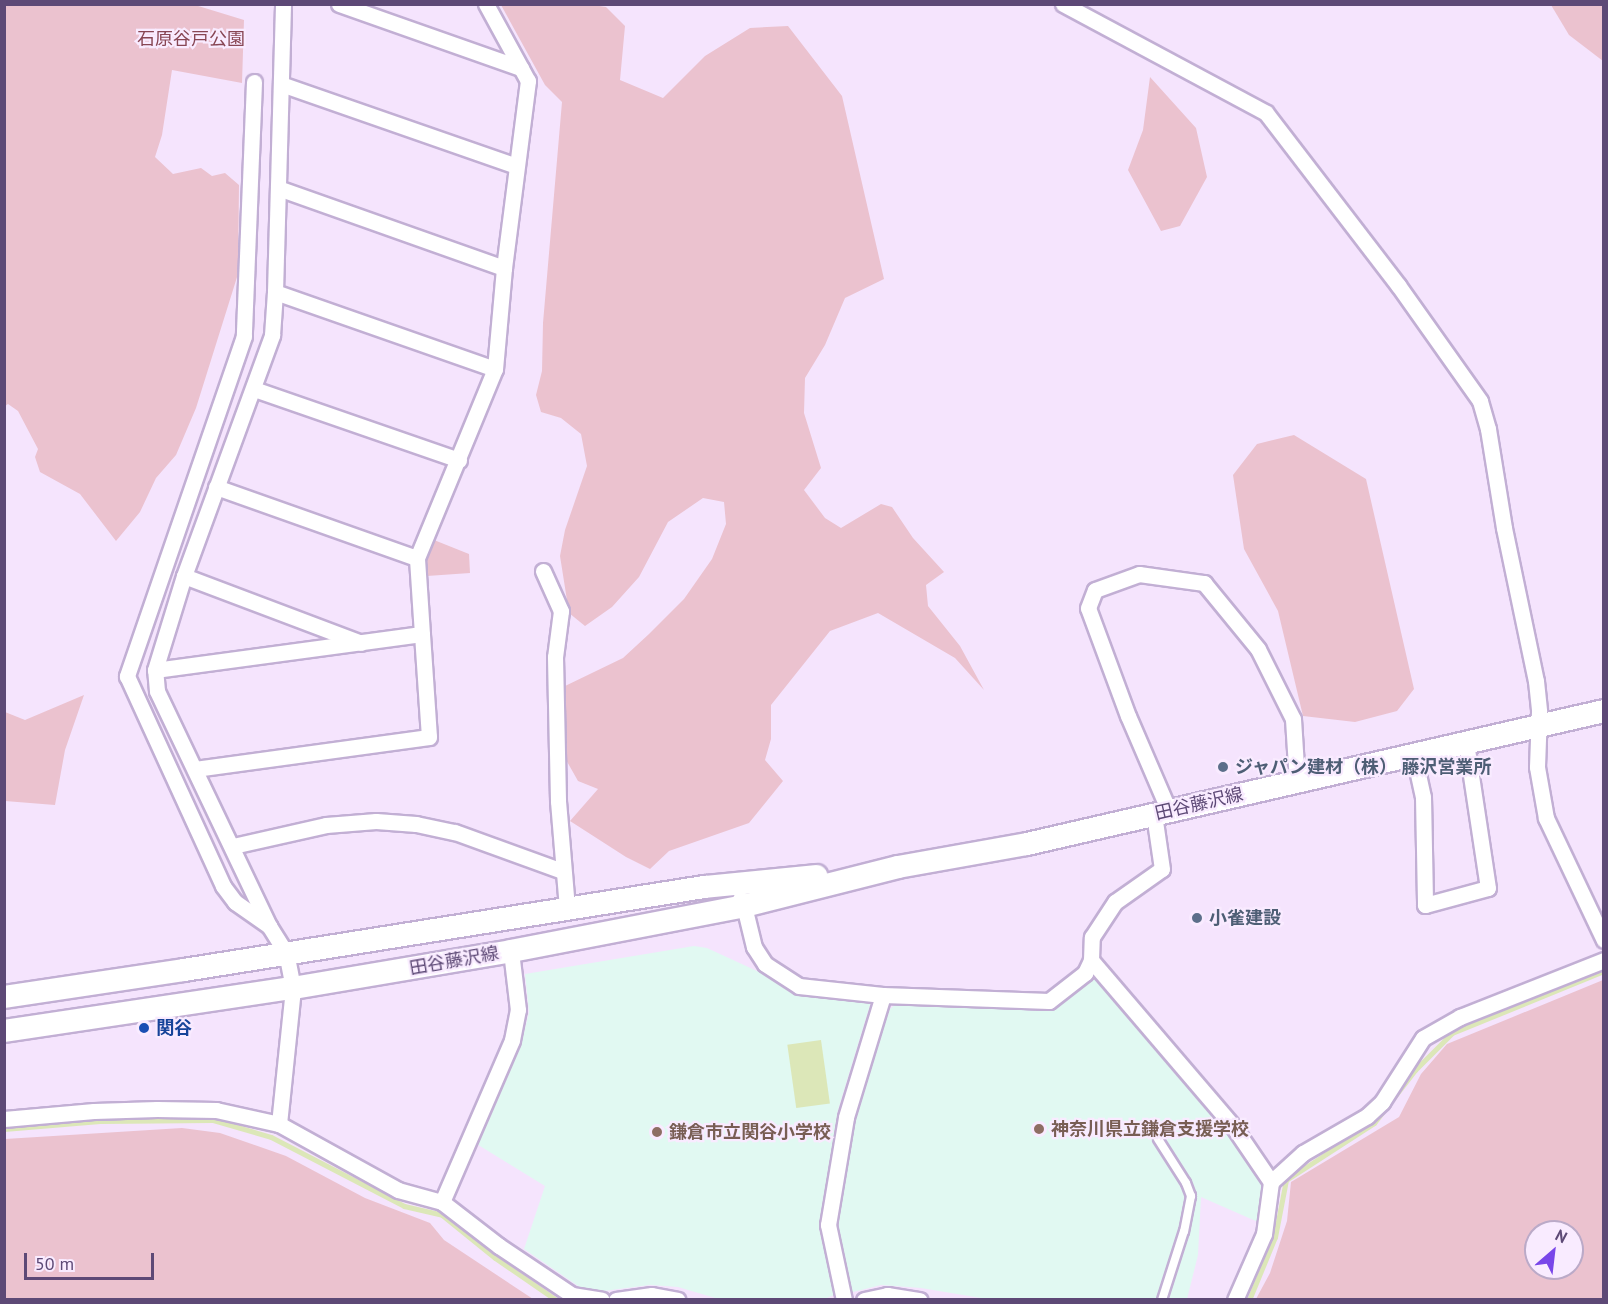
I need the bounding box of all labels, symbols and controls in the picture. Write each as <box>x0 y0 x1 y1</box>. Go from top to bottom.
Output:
park label: 石原谷戸公園 <box>137 28 245 50</box>
place label: ジャパン建材（株） 藤沢営業所 <box>1235 756 1492 778</box>
marker: ジャパン建材（株） 藤沢営業所 <box>1216 760 1230 774</box>
street label: 田谷藤沢線 <box>1153 783 1245 825</box>
place label: 小雀建設 <box>1209 907 1281 929</box>
marker: 小雀建設 <box>1190 911 1204 925</box>
street label: 田谷藤沢線 <box>408 943 500 979</box>
place label: 関谷 <box>156 1017 192 1039</box>
marker: 関谷 <box>137 1021 151 1035</box>
place label: 神奈川県立鎌倉支援学校 <box>1051 1118 1249 1140</box>
place label: 鎌倉市立関谷小学校 <box>669 1121 831 1143</box>
marker: 神奈川県立鎌倉支援学校 <box>1032 1122 1046 1136</box>
marker: 鎌倉市立関谷小学校 <box>650 1125 664 1139</box>
north arrow <box>1524 1220 1584 1280</box>
text: N <box>1552 1225 1571 1247</box>
scale bar <box>27 1241 158 1279</box>
text: 50 m <box>35 1252 74 1275</box>

